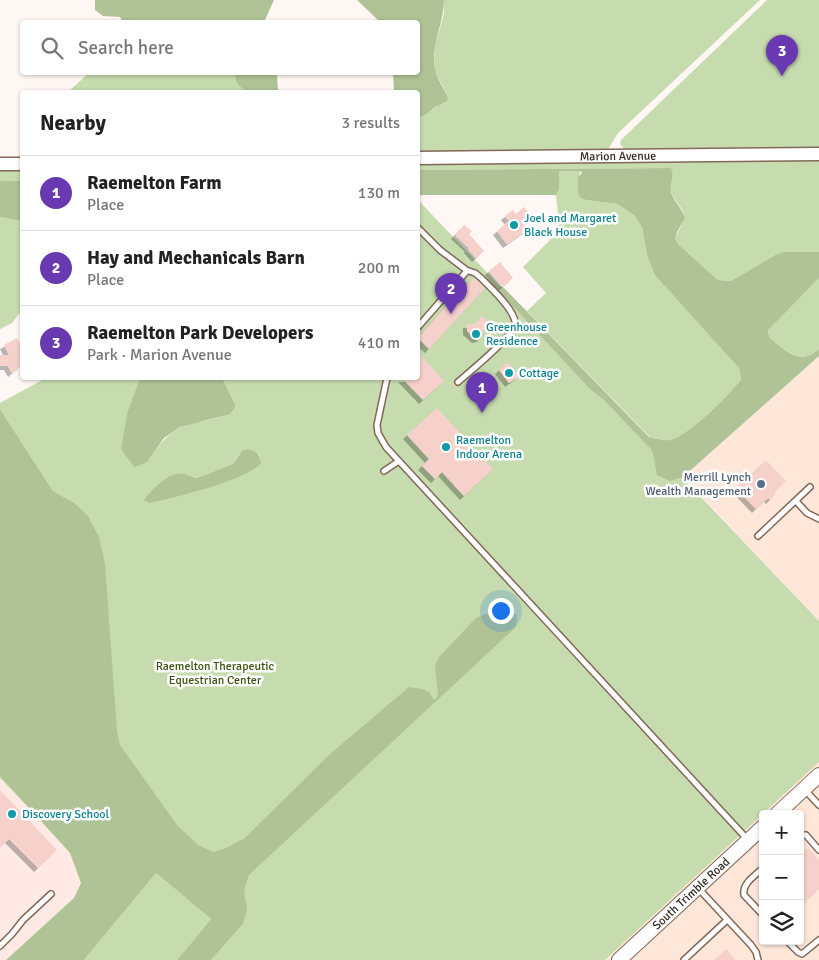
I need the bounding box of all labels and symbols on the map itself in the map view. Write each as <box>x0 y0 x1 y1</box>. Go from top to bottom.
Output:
pin: 3 <box>766 35 798 76</box>
street label: Marion Avenue <box>580 149 656 164</box>
place label: Joel and Margaret Black House <box>524 211 616 240</box>
marker: Joel and Margaret Black House <box>508 219 520 231</box>
pin: 2 <box>435 273 467 314</box>
place label: Greenhouse Residence <box>486 320 547 349</box>
marker: Greenhouse Residence <box>470 328 482 340</box>
place label: Cottage <box>519 366 559 381</box>
marker: Cottage <box>503 367 515 379</box>
pin: 1 <box>466 372 498 413</box>
place label: Raemelton Indoor Arena <box>456 433 522 462</box>
marker: Raemelton Indoor Arena <box>440 441 452 453</box>
place label: Merrill Lynch Wealth Management <box>645 470 751 499</box>
marker: Merrill Lynch Wealth Management <box>755 478 767 490</box>
your location <box>488 598 514 624</box>
park label: Raemelton Therapeutic Equestrian Center <box>156 659 275 688</box>
place label: Discovery School <box>22 807 110 822</box>
marker: Discovery School <box>6 808 18 820</box>
street label: South Trimble Road <box>650 854 733 933</box>

